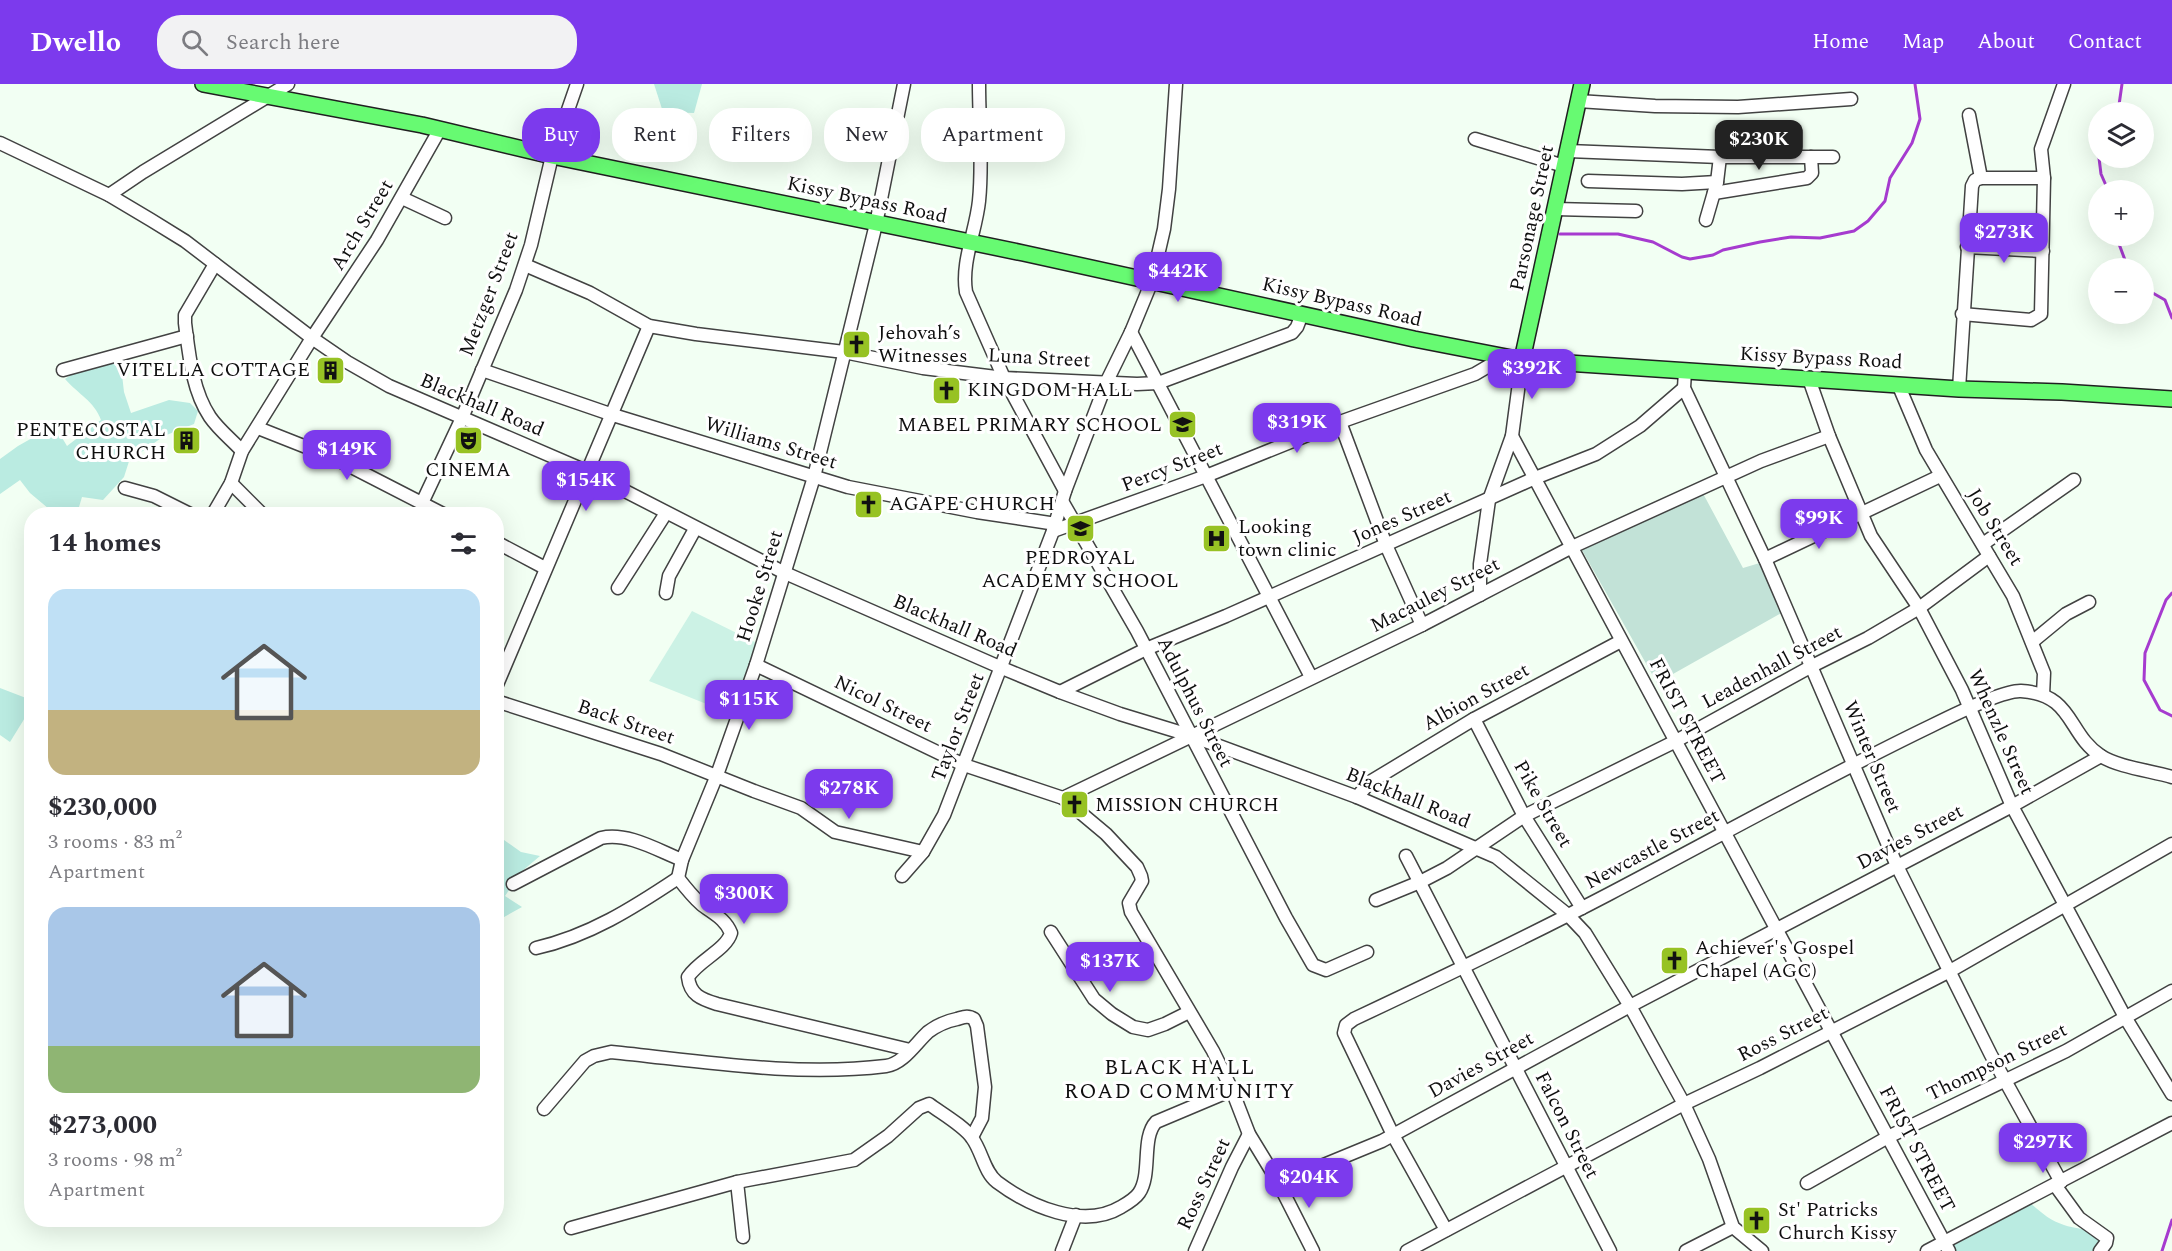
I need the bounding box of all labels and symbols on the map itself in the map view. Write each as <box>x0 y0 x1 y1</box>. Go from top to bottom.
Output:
pin: $230K <box>1717 120 1801 171</box>
street label: Parsonage Street <box>1502 142 1562 294</box>
street label: Kissy Bypass Road <box>784 168 950 232</box>
street label: Arch Street <box>323 174 401 276</box>
pin: $273K <box>1962 213 2046 264</box>
street label: Metzger Street <box>451 227 527 361</box>
pin: $442K <box>1136 252 1220 303</box>
street label: Kissy Bypass Road <box>1259 269 1425 335</box>
place label: Jehovah’s Witnesses <box>878 318 968 371</box>
church icon: Jehovah’s Witnesses <box>841 328 873 360</box>
street label: Kissy Bypass Road <box>1739 339 1903 377</box>
street label: Luna Street <box>987 340 1091 376</box>
pin: $392K <box>1490 349 1574 400</box>
building icon: VITELLA COTTAGE <box>315 354 347 386</box>
place label: VITELLA COTTAGE <box>116 355 310 385</box>
street label: Blackhall Road <box>415 365 549 445</box>
church icon: KINGDOM HALL <box>930 374 962 406</box>
place label: KINGDOM HALL <box>967 375 1133 405</box>
pin: $319K <box>1255 403 1339 454</box>
street label: Williams Street <box>701 409 841 477</box>
school or university icon: MABEL PRIMARY SCHOOL <box>1167 409 1199 441</box>
place label: MABEL PRIMARY SCHOOL <box>898 410 1162 440</box>
place label: PENTECOSTAL CHURCH <box>16 415 166 468</box>
theatre icon: CINEMA <box>452 424 484 456</box>
building icon: PENTECOSTAL CHURCH <box>171 425 203 457</box>
pin: $149K <box>305 430 389 481</box>
street label: Percy Street <box>1117 434 1227 500</box>
place label: CINEMA <box>425 455 511 485</box>
pin: $154K <box>544 461 628 512</box>
street label: Jones Street <box>1348 482 1456 552</box>
street label: Job Street <box>1959 482 2031 572</box>
church icon: AGAPE CHURCH <box>852 488 884 520</box>
place label: AGAPE CHURCH <box>889 489 1055 519</box>
pin: $99K <box>1783 499 1855 550</box>
school or university icon: PEDROYAL ACADEMY SCHOOL <box>1064 512 1096 544</box>
place label: Looking town clinic <box>1238 512 1337 565</box>
hospital icon: Looking town clinic <box>1201 523 1233 555</box>
street label: Hooke Street <box>729 526 791 646</box>
place label: PEDROYAL ACADEMY SCHOOL <box>981 543 1179 596</box>
street label: Macauley Street <box>1365 549 1505 641</box>
street label: Blackhall Road <box>888 586 1022 666</box>
street label: Leadenhall Street <box>1696 617 1848 717</box>
street label: Adulphus Street <box>1149 631 1241 773</box>
street label: FRIST STREET <box>1641 652 1733 790</box>
street label: Albion Street <box>1417 655 1535 739</box>
street label: Whenzle Street <box>1960 664 2042 800</box>
street label: Nicol Street <box>829 667 937 741</box>
street label: Taylor Street <box>924 668 992 786</box>
pin: $115K <box>707 680 791 731</box>
street label: Back Street <box>573 691 679 753</box>
street label: Winter Street <box>1835 696 1909 818</box>
street label: Pike Street <box>1506 755 1580 853</box>
street label: Blackhall Road <box>1341 759 1475 837</box>
pin: $278K <box>807 769 891 820</box>
church icon: MISSION CHURCH <box>1058 789 1090 821</box>
place label: MISSION CHURCH <box>1095 790 1279 820</box>
street label: Davies Street <box>1851 796 1969 878</box>
street label: Newcastle Street <box>1579 801 1725 897</box>
pin: $300K <box>702 874 786 925</box>
place label: Achiever's Gospel Chapel (AGC) <box>1695 933 1854 986</box>
pin: $137K <box>1068 942 1152 993</box>
church icon: Achiever's Gospel Chapel (AGC) <box>1658 944 1690 976</box>
street label: Ross Street <box>1732 998 1834 1070</box>
street label: Thompson Street <box>1922 1015 2072 1109</box>
street label: Davies Street <box>1423 1024 1539 1106</box>
district label: BLACK HALL ROAD COMMUNITY <box>1064 1052 1296 1108</box>
street label: Falcon Street <box>1527 1066 1607 1184</box>
street label: FRIST STREET <box>1871 1080 1963 1218</box>
pin: $297K <box>2001 1123 2085 1174</box>
street label: Ross Street <box>1170 1133 1238 1235</box>
pin: $204K <box>1267 1158 1351 1209</box>
place label: St' Patricks Church Kissy <box>1778 1195 1898 1248</box>
church icon: St' Patricks Church Kissy <box>1741 1205 1773 1237</box>

